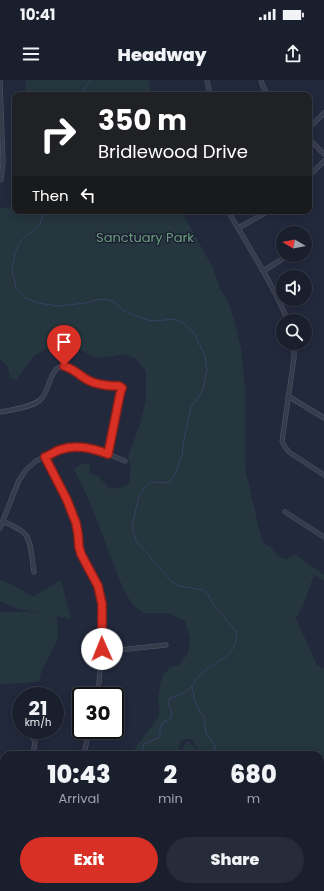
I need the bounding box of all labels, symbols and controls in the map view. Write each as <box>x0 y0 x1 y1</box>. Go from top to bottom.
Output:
text: 10:41 <box>20 4 55 25</box>
text: Headway <box>118 42 206 67</box>
icon: menu <box>20 43 42 65</box>
icon: share <box>282 43 304 65</box>
text: 350 m <box>98 101 187 140</box>
icon: right <box>32 108 84 160</box>
text: Bridlewood Drive <box>98 139 248 164</box>
icon: left <box>77 184 99 206</box>
text: Then <box>32 185 69 206</box>
north arrow <box>276 226 312 262</box>
map controls <box>276 226 312 350</box>
park label: Sanctuary Park <box>96 228 194 247</box>
button: sound <box>276 270 312 306</box>
button: search <box>276 314 312 350</box>
pin <box>47 325 81 366</box>
icon: arrive <box>53 331 75 353</box>
position arrow <box>81 628 123 670</box>
speed limit sign: 30 <box>72 687 124 739</box>
text: 21 <box>29 694 47 722</box>
text: km/h <box>25 715 51 730</box>
text: 10:43 <box>47 758 111 791</box>
text: 2 <box>164 758 177 791</box>
text: 680 <box>230 758 277 791</box>
text: Arrival <box>59 789 99 808</box>
text: min <box>158 789 183 808</box>
text: m <box>247 789 260 808</box>
button: Exit <box>20 837 158 883</box>
button: Share <box>166 837 304 883</box>

